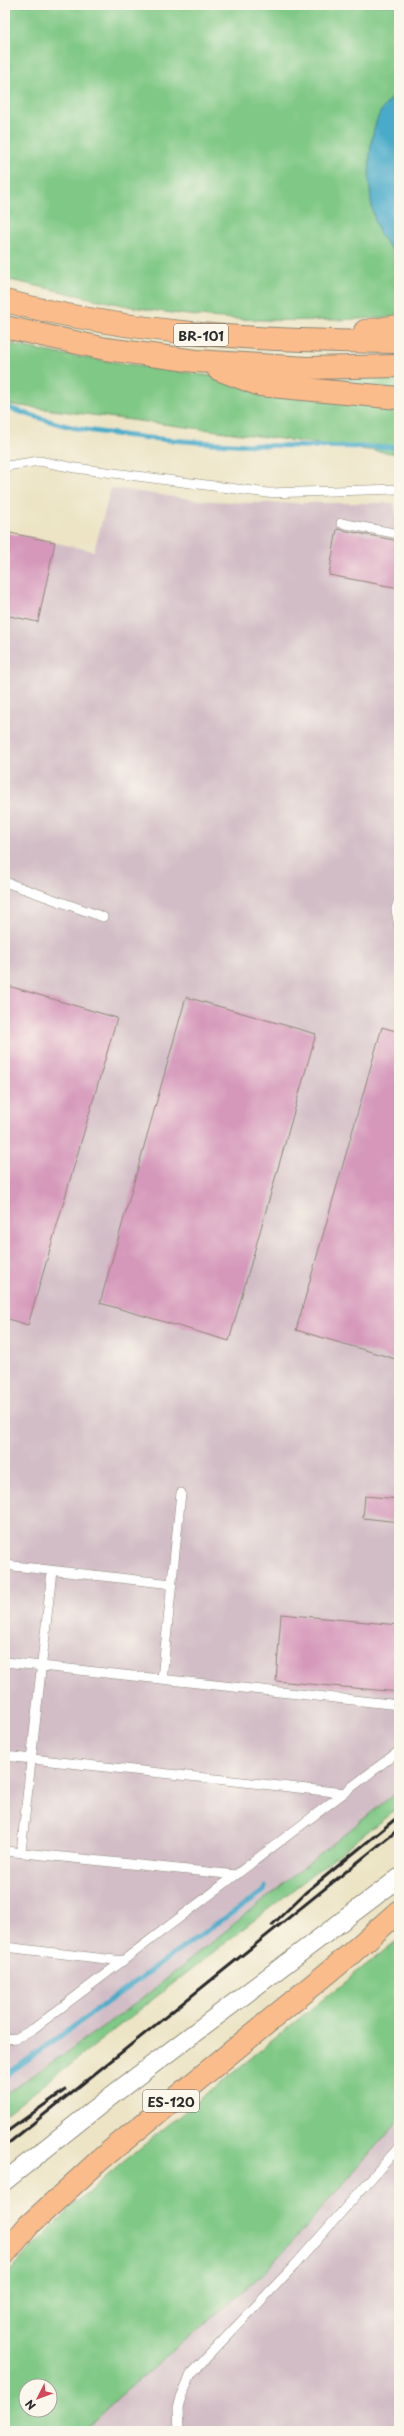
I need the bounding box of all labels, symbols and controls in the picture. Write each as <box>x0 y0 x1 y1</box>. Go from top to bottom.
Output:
road number: BR-101 <box>174 324 228 346</box>
road number: ES-120 <box>143 2090 199 2112</box>
north arrow <box>18 2378 58 2418</box>
text: N <box>21 2396 39 2414</box>

